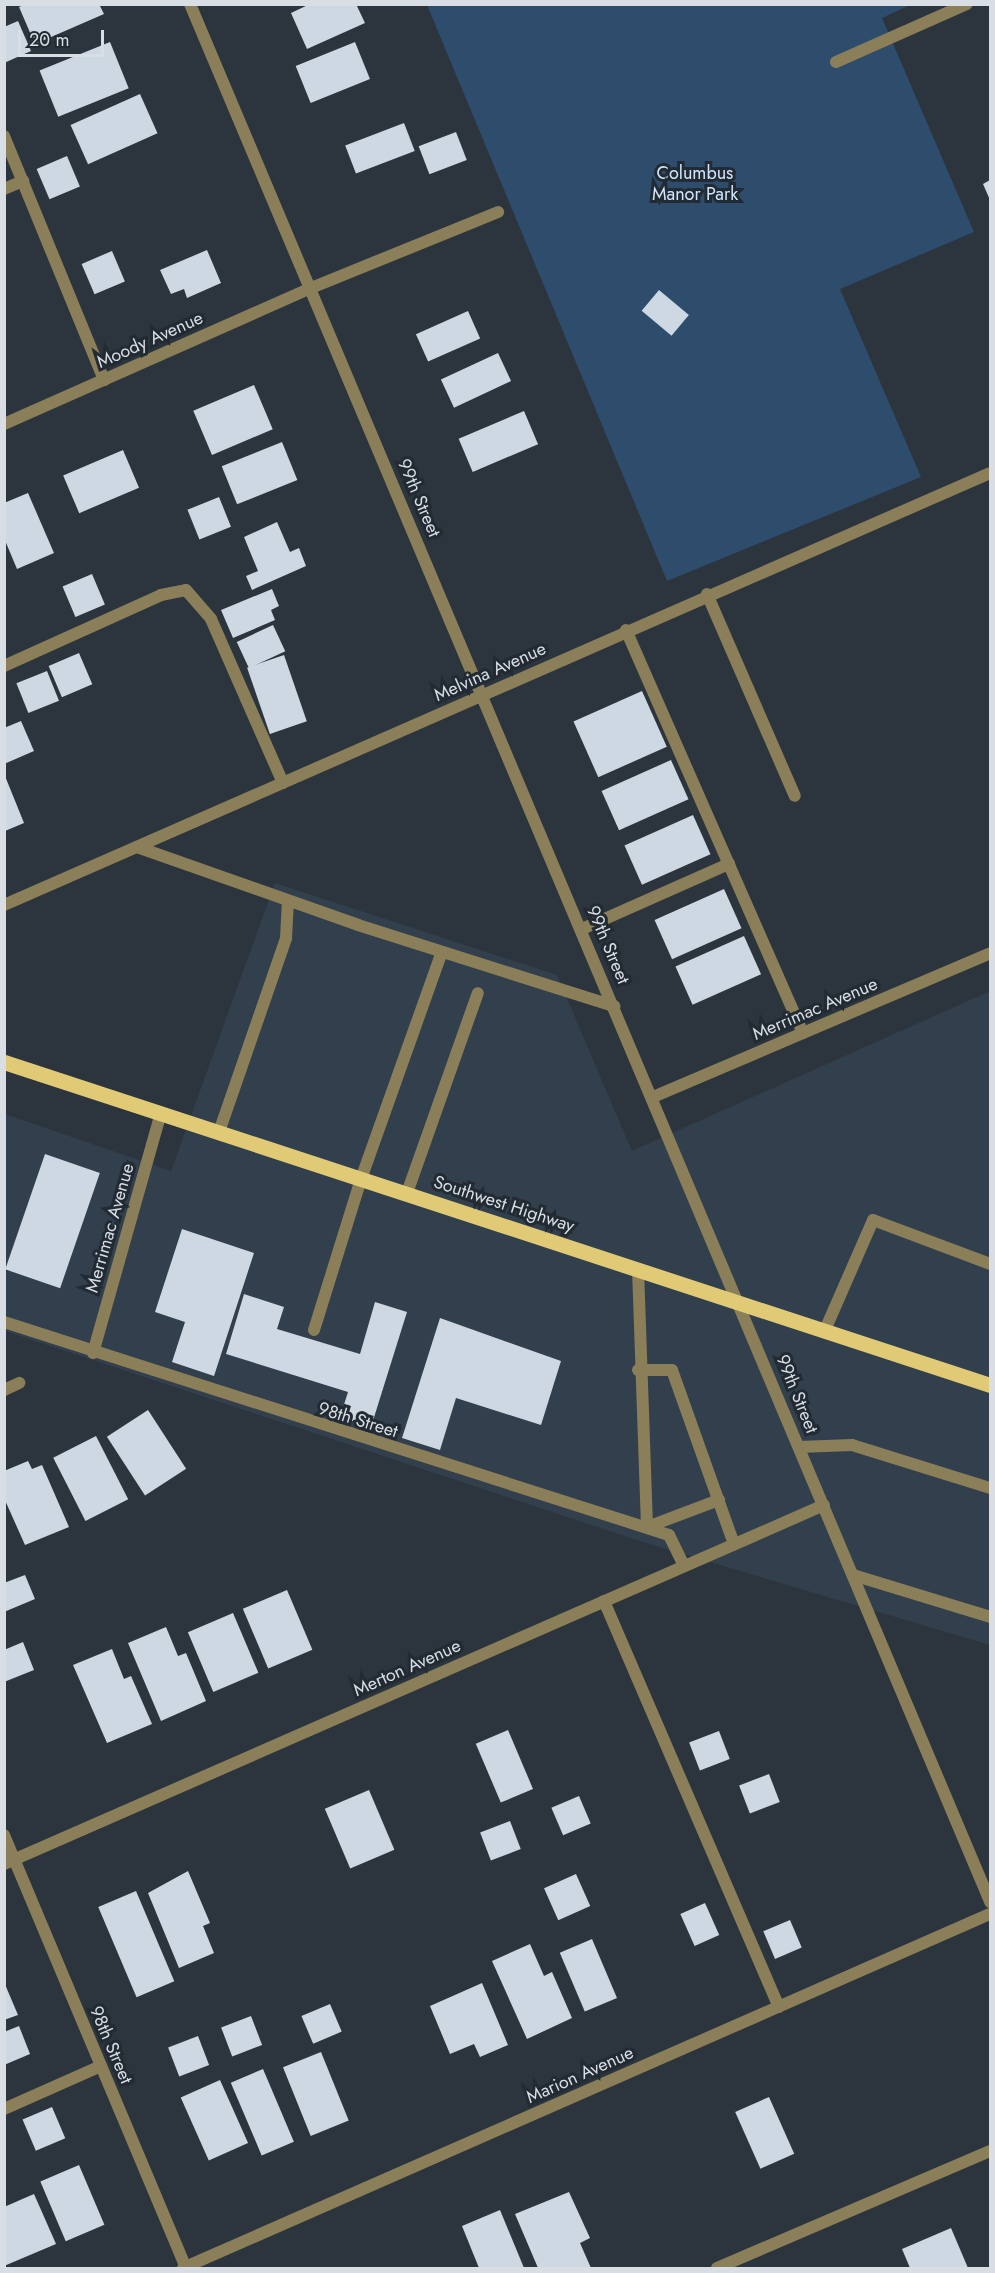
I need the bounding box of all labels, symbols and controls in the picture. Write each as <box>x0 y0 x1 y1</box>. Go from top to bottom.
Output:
scale bar <box>21 18 106 56</box>
text: 20 m <box>29 27 69 53</box>
park label: Columbus Manor Park <box>652 163 738 206</box>
street label: Moody Avenue <box>94 307 206 373</box>
street label: 99th Street <box>393 456 445 540</box>
street label: Melvina Avenue <box>431 638 549 706</box>
street label: 99th Street <box>582 903 634 987</box>
street label: Merrimac Avenue <box>749 973 881 1045</box>
street label: Merrimac Avenue <box>81 1161 139 1295</box>
street label: Southwest Highway <box>431 1171 577 1237</box>
street label: 99th Street <box>771 1352 823 1436</box>
street label: 98th Street <box>315 1398 401 1442</box>
street label: Merton Avenue <box>350 1635 464 1701</box>
street label: 98th Street <box>85 2003 137 2087</box>
street label: Marion Avenue <box>523 2042 637 2108</box>

